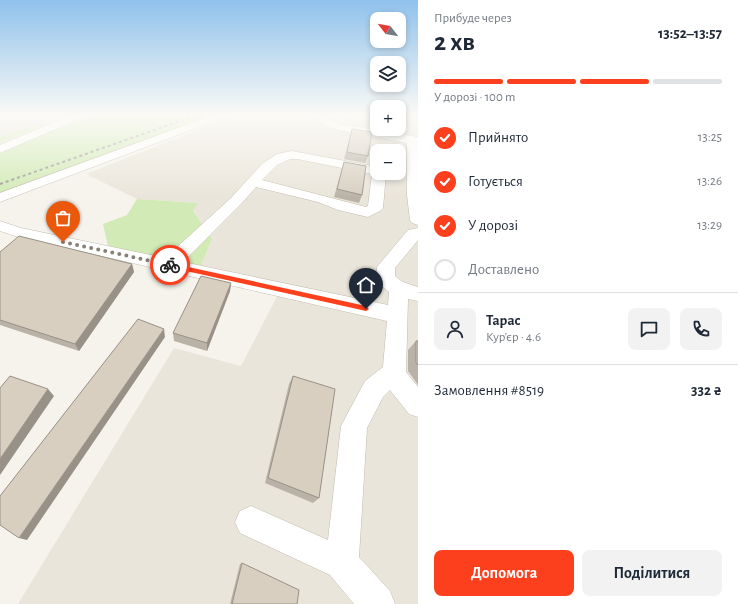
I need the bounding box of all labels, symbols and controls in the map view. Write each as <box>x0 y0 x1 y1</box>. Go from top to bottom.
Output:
north arrow <box>370 12 406 48</box>
map controls <box>370 12 406 180</box>
text: Прибуде через <box>434 12 512 25</box>
text: 13:52–13:57 <box>658 26 722 41</box>
text: 2 хв <box>434 29 475 55</box>
button: layers <box>370 56 406 92</box>
text: У дорозі · 100 m <box>434 91 515 104</box>
button: + <box>370 100 406 136</box>
icon: check <box>434 127 456 149</box>
text: Прийнято <box>468 130 528 145</box>
text: 13:25 <box>698 131 722 144</box>
button: − <box>370 144 406 180</box>
icon: check <box>434 171 456 193</box>
text: Готується <box>468 174 523 189</box>
text: 13:26 <box>697 175 722 188</box>
pin <box>46 201 80 242</box>
icon: bag <box>52 207 74 229</box>
icon: check <box>434 215 456 237</box>
text: У дорозі <box>468 218 518 233</box>
text: 13:29 <box>697 219 722 232</box>
courier <box>150 245 190 285</box>
icon: bike <box>159 254 181 276</box>
text: Доставлено <box>468 262 539 277</box>
pin <box>349 268 383 309</box>
icon: home <box>355 274 377 296</box>
button: person <box>434 308 476 350</box>
button: chat <box>628 308 670 350</box>
button: phone <box>680 308 722 350</box>
text: Тарас <box>486 313 521 328</box>
text: Кур’єр · 4.6 <box>486 331 541 344</box>
text: Замовлення #8519 <box>434 383 544 398</box>
text: 332 ₴ <box>691 383 722 398</box>
button: Допомога <box>434 550 574 596</box>
button: Поділитися <box>582 550 722 596</box>

